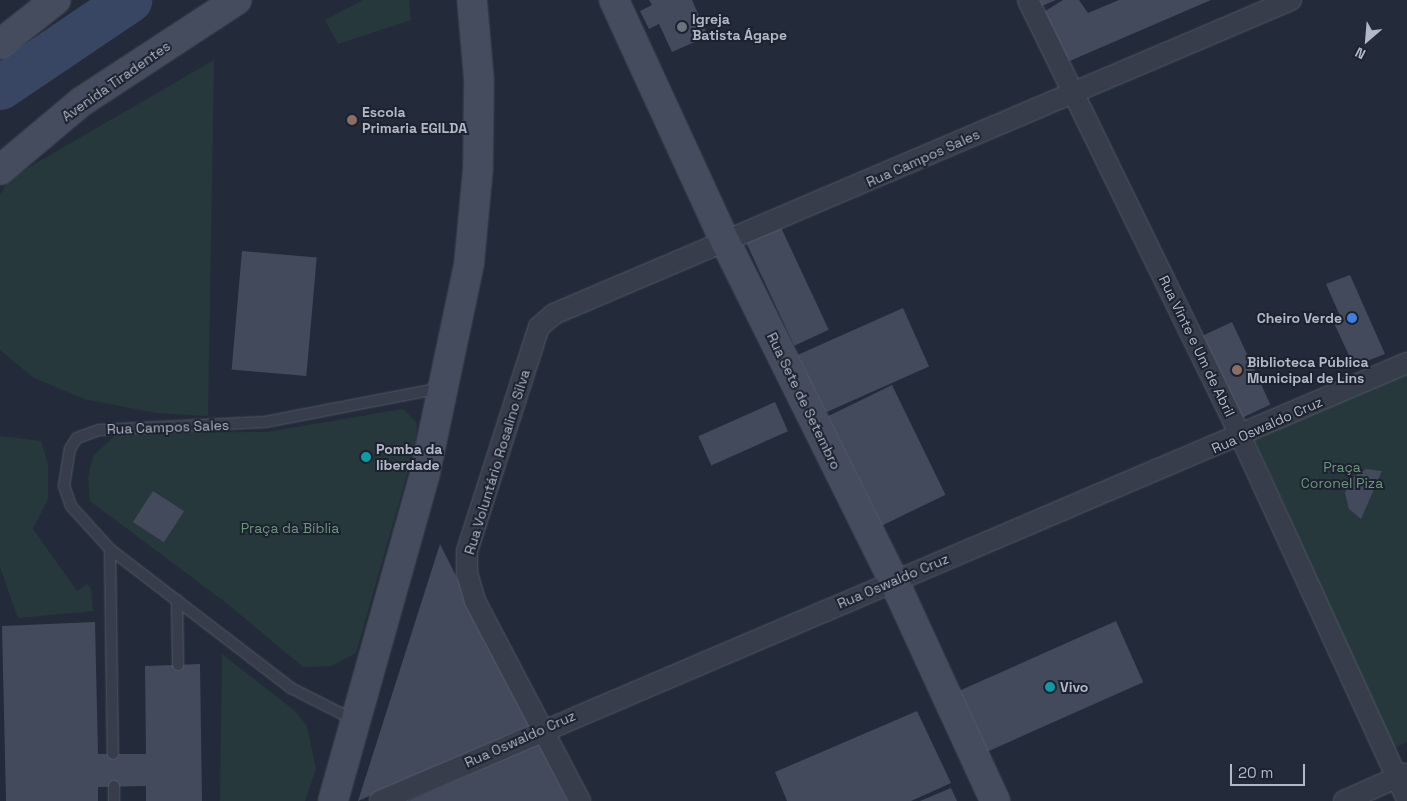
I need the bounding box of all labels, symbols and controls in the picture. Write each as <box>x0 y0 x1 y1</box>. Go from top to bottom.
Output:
place label: Igreja Batista Ágape <box>692 11 787 44</box>
north arrow <box>1342 15 1392 65</box>
marker: Igreja Batista Ágape <box>676 21 688 33</box>
street label: Avenida Tiradentes <box>58 37 174 125</box>
text: N <box>1352 43 1368 64</box>
place label: Escola Primaria EGILDA <box>362 104 467 136</box>
marker: Escola Primaria EGILDA <box>346 114 358 126</box>
street label: Rua Campos Sales <box>864 125 982 191</box>
street label: Rua Vinte e Um de Abril <box>1155 273 1239 419</box>
place label: Cheiro Verde <box>1257 310 1342 326</box>
marker: Cheiro Verde <box>1346 312 1358 324</box>
street label: Rua Sete de Setembro <box>763 330 845 472</box>
place label: Biblioteca Pública Municipal de Lins <box>1247 354 1369 387</box>
marker: Biblioteca Pública Municipal de Lins <box>1231 364 1243 376</box>
street label: Rua Voluntário Rosalino Silva <box>461 367 533 557</box>
street label: Rua Oswaldo Cruz <box>1209 393 1325 457</box>
street label: Rua Campos Sales <box>106 416 230 438</box>
place label: Pomba da liberdade <box>376 441 442 474</box>
marker: Pomba da liberdade <box>360 451 372 463</box>
park label: Praça Coronel Piza <box>1301 459 1383 492</box>
park label: Praça da Bíblia <box>241 520 339 536</box>
street label: Rua Oswaldo Cruz <box>835 550 951 612</box>
place label: Vivo <box>1060 679 1088 695</box>
marker: Vivo <box>1044 681 1056 693</box>
street label: Rua Oswaldo Cruz <box>462 707 578 771</box>
scale bar <box>1232 754 1307 786</box>
text: 20 m <box>1238 763 1273 782</box>

